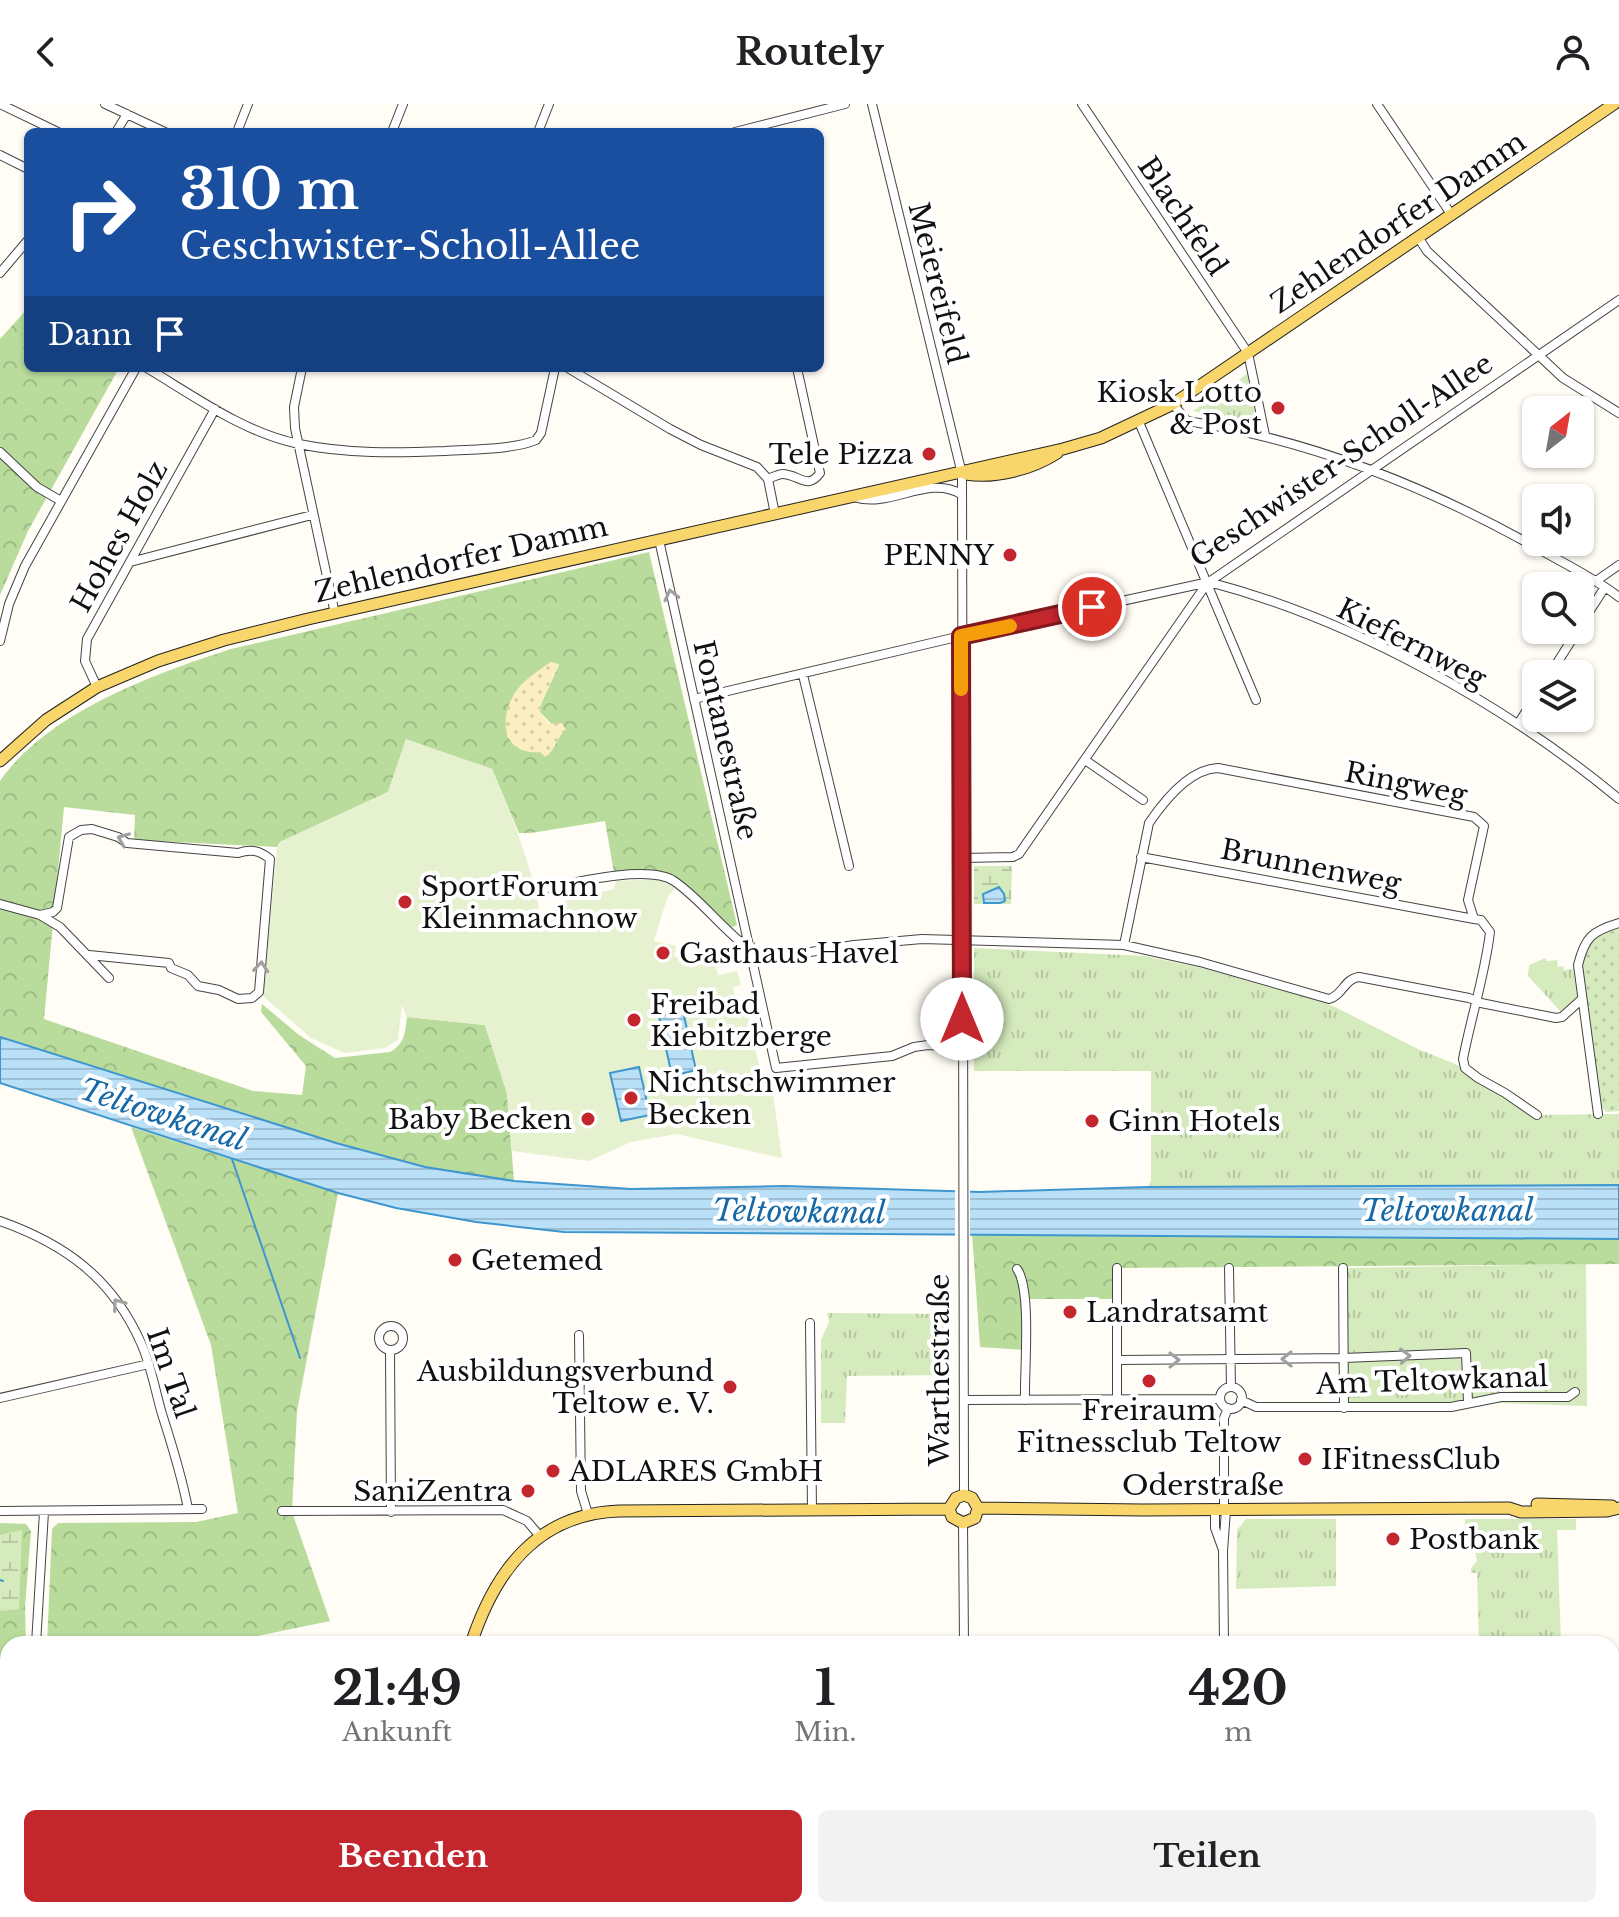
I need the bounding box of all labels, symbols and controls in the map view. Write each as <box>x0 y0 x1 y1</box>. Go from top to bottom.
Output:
icon: back <box>24 30 68 74</box>
text: Routely <box>735 30 884 75</box>
icon: person <box>1551 30 1595 74</box>
street label: Zehlendorfer Damm <box>1264 124 1532 321</box>
street label: Blachfeld <box>1130 150 1235 282</box>
text: 310 m <box>180 155 359 224</box>
icon: right <box>48 160 152 264</box>
street label: Meiereifeld <box>901 199 975 368</box>
text: Geschwister-Scholl-Allee <box>180 224 640 269</box>
icon: arrive <box>148 312 192 356</box>
text: Dann <box>48 316 132 353</box>
street label: Geschwister-Scholl-Allee <box>1183 346 1500 575</box>
place label: Kiosk Lotto & Post <box>1097 375 1262 442</box>
north arrow <box>1522 396 1594 468</box>
map controls <box>1522 396 1594 732</box>
marker: Kiosk Lotto & Post <box>1269 399 1287 417</box>
place label: Tele Pizza <box>769 437 913 472</box>
marker: Tele Pizza <box>920 445 938 463</box>
street label: Hohes Holz <box>63 454 175 618</box>
button: sound <box>1522 484 1594 556</box>
street label: Zehlendorfer Damm <box>311 509 611 610</box>
place label: PENNY <box>883 538 994 573</box>
marker: PENNY <box>1001 546 1019 564</box>
button: search <box>1522 572 1594 644</box>
pin <box>1058 573 1126 641</box>
icon: arrive <box>1070 585 1114 629</box>
one-way arrow <box>663 589 680 603</box>
street label: Kiefernweg <box>1331 591 1493 697</box>
street label: Fontanestraße <box>686 637 766 843</box>
button: layers <box>1522 660 1594 732</box>
street label: Ringweg <box>1342 754 1471 813</box>
one-way arrow <box>117 832 131 849</box>
street label: Brunnenweg <box>1218 832 1405 901</box>
place label: SportForum Kleinmachnow <box>421 869 638 936</box>
marker: SportForum Kleinmachnow <box>396 893 414 911</box>
place label: Gasthaus Havel <box>679 936 899 971</box>
marker: Gasthaus Havel <box>654 944 672 962</box>
one-way arrow <box>252 960 269 973</box>
position arrow <box>920 977 1004 1061</box>
place label: Freibad Kiebitzberge <box>650 987 832 1054</box>
marker: Freibad Kiebitzberge <box>625 1011 643 1029</box>
place label: Nichtschwimmer Becken <box>647 1065 896 1132</box>
water label: Teltowkanal <box>75 1070 252 1159</box>
marker: Nichtschwimmer Becken <box>622 1089 640 1107</box>
place label: Baby Becken <box>388 1102 572 1137</box>
place label: Ginn Hotels <box>1108 1104 1280 1139</box>
marker: Baby Becken <box>579 1110 597 1128</box>
marker: Ginn Hotels <box>1083 1112 1101 1130</box>
water label: Teltowkanal <box>712 1191 887 1232</box>
water label: Teltowkanal <box>1360 1192 1534 1229</box>
place label: Getemed <box>471 1243 603 1278</box>
marker: Getemed <box>446 1251 464 1269</box>
street label: Warthestraße <box>922 1274 957 1467</box>
place label: Landratsamt <box>1086 1295 1269 1330</box>
one-way arrow <box>113 1299 128 1313</box>
marker: Landratsamt <box>1061 1303 1079 1321</box>
street label: Im Tal <box>139 1323 202 1423</box>
one-way arrow <box>1399 1347 1412 1364</box>
one-way arrow <box>1280 1350 1293 1368</box>
one-way arrow <box>1168 1351 1181 1369</box>
place label: Ausbildungsverbund Teltow e. V. <box>416 1354 714 1421</box>
street label: Am Teltowkanal <box>1314 1359 1549 1402</box>
marker: Freiraum Fitnessclub Teltow <box>1140 1372 1158 1390</box>
marker: Ausbildungsverbund Teltow e. V. <box>721 1378 739 1396</box>
place label: Freiraum Fitnessclub Teltow <box>1017 1393 1282 1460</box>
place label: IFitnessClub <box>1321 1442 1501 1477</box>
marker: IFitnessClub <box>1296 1450 1314 1468</box>
place label: ADLARES GmbH <box>568 1454 823 1489</box>
marker: ADLARES GmbH <box>544 1462 562 1480</box>
street label: Oderstraße <box>1122 1468 1284 1503</box>
place label: SaniZentra <box>353 1474 512 1509</box>
marker: SaniZentra <box>519 1482 537 1500</box>
place label: Postbank <box>1409 1522 1540 1557</box>
marker: Postbank <box>1384 1530 1402 1548</box>
text: 21:49 <box>332 1658 462 1718</box>
text: 1 <box>815 1658 836 1718</box>
text: 420 <box>1188 1658 1288 1718</box>
text: Ankunft <box>342 1716 452 1748</box>
text: Min. <box>794 1716 856 1748</box>
text: m <box>1224 1716 1252 1748</box>
button: Beenden <box>24 1810 802 1902</box>
button: Teilen <box>818 1810 1596 1902</box>

